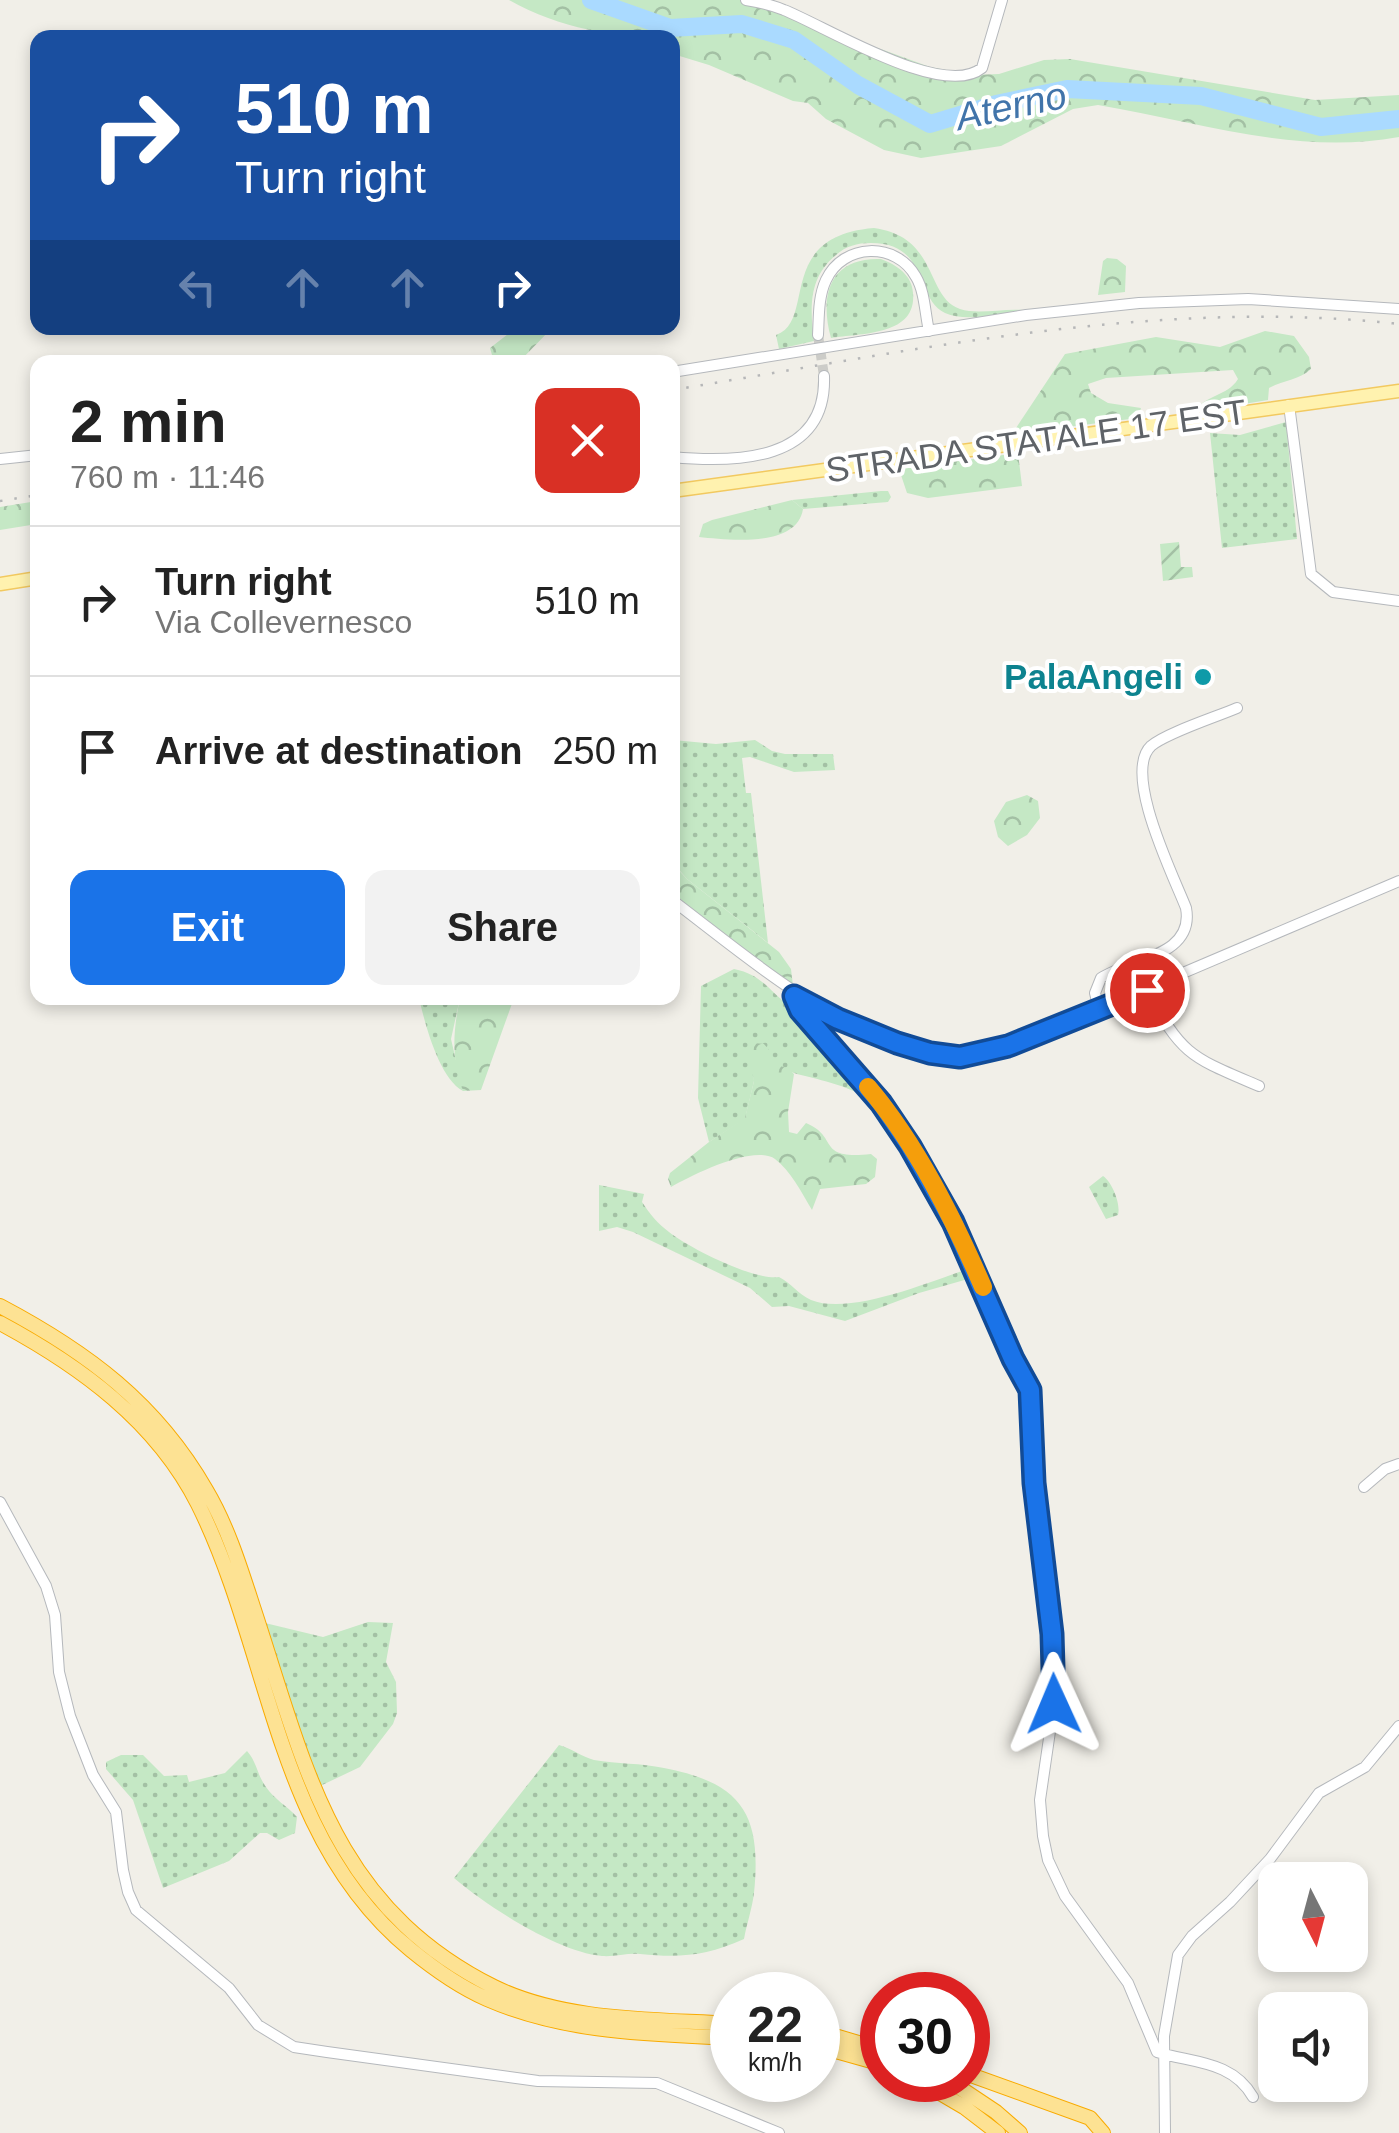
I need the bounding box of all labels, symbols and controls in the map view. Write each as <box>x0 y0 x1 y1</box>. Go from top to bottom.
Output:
icon: right <box>70 70 200 200</box>
text: 510 m <box>235 70 433 148</box>
water label: Aterno <box>950 74 1070 139</box>
text: Turn right <box>235 152 426 203</box>
icon: left <box>170 260 225 315</box>
icon: ahead <box>275 260 330 315</box>
icon: ahead <box>380 260 435 315</box>
icon: right <box>485 260 540 315</box>
text: 2 min <box>70 388 227 455</box>
button: close <box>535 388 640 493</box>
street label: STRADA STATALE 17 EST <box>823 392 1249 489</box>
text: 760 m · 11:46 <box>70 459 265 495</box>
text: Turn right <box>155 561 332 603</box>
icon: right <box>70 574 125 629</box>
text: 510 m <box>534 580 640 622</box>
text: Via Collevernesco <box>155 604 412 640</box>
place label: PalaAngeli <box>1004 657 1183 696</box>
marker: PalaAngeli <box>1192 666 1214 688</box>
icon: arrive <box>70 724 125 779</box>
text: Arrive at destination <box>155 730 522 772</box>
text: 250 m <box>552 730 658 772</box>
button: Exit <box>70 870 345 985</box>
button: Share <box>365 870 640 985</box>
pin <box>1105 948 1190 1033</box>
icon: arrive <box>1120 963 1175 1018</box>
position arrow <box>1002 1652 1106 1756</box>
north arrow <box>1258 1862 1368 1972</box>
map controls <box>1258 1862 1368 2102</box>
speed limit sign: 30 <box>860 1972 990 2102</box>
button: sound <box>1258 1992 1368 2102</box>
text: 22 <box>747 1997 803 2053</box>
text: km/h <box>748 2048 802 2076</box>

